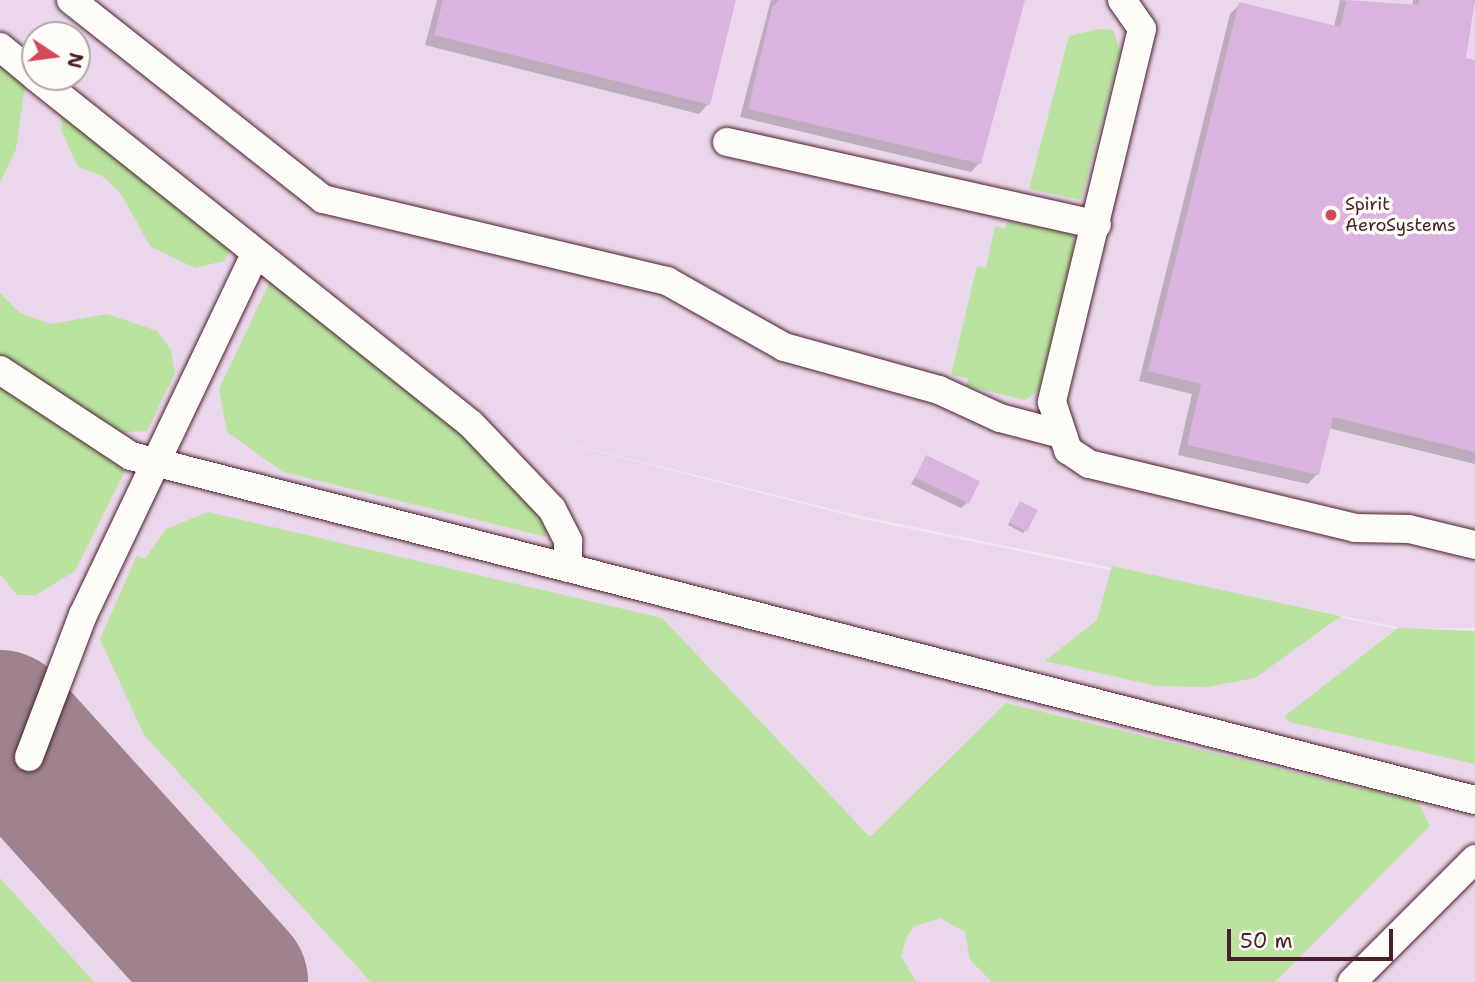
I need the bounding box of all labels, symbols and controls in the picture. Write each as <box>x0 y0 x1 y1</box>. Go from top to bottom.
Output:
north arrow <box>21 21 91 91</box>
text: N <box>61 50 89 71</box>
place label: Spirit AeroSystems <box>1345 194 1456 236</box>
marker: Spirit AeroSystems <box>1323 207 1339 223</box>
scale bar <box>1230 916 1396 960</box>
text: 50 m <box>1240 927 1293 955</box>

